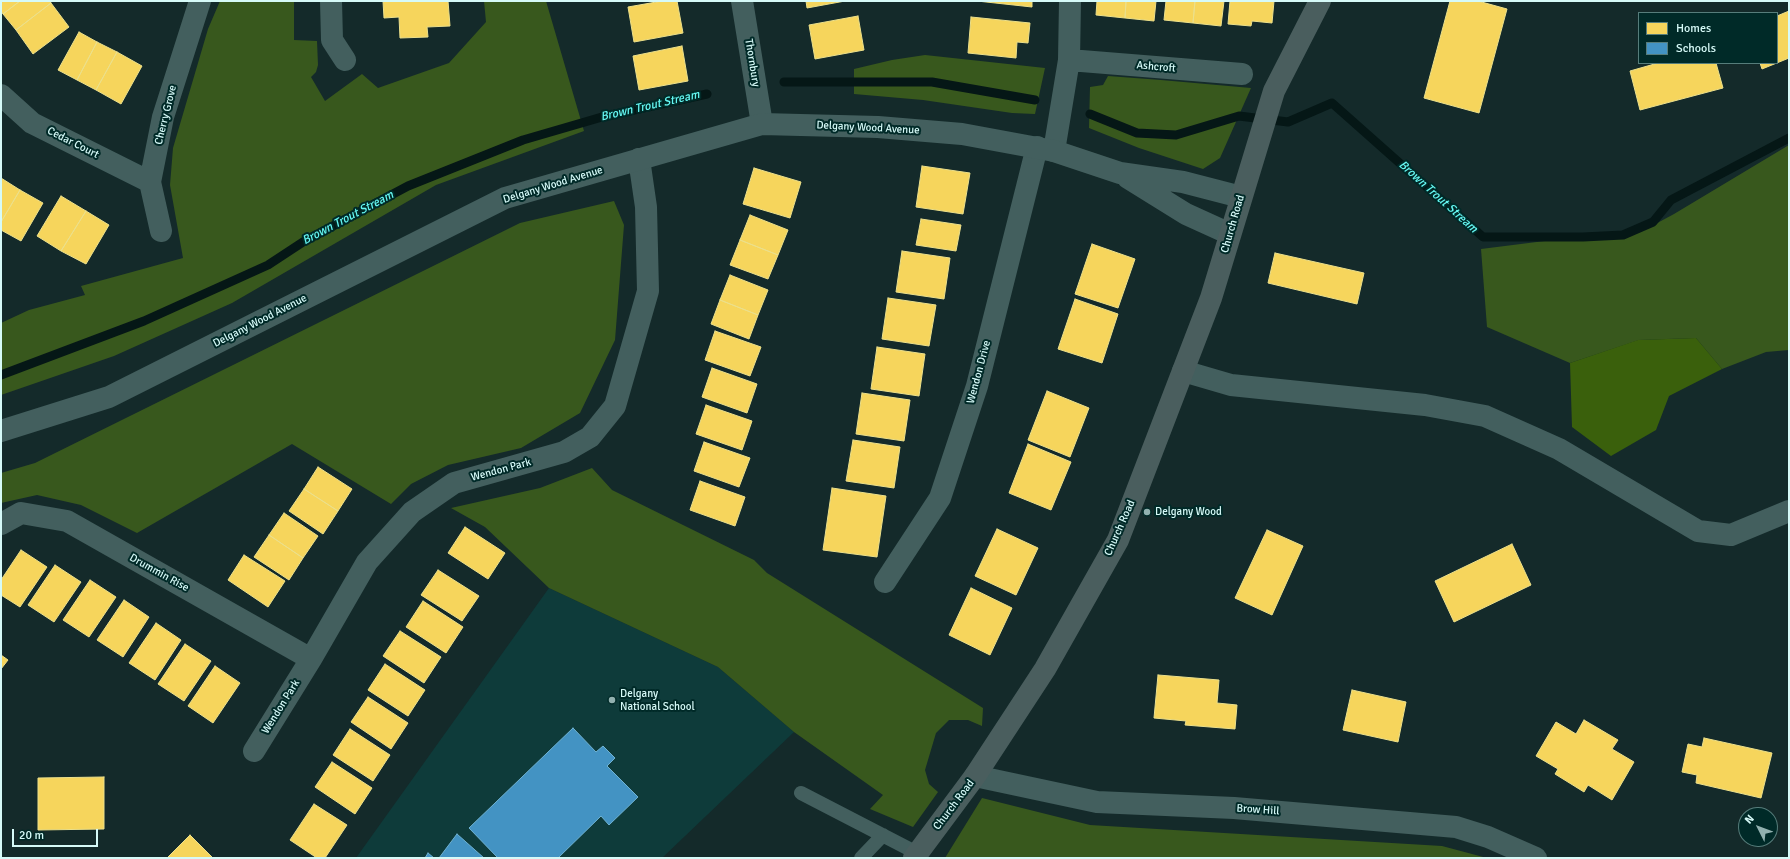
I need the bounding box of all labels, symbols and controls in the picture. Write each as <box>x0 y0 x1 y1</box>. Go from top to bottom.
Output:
legend <box>1638 12 1778 64</box>
text: Homes <box>1676 21 1711 36</box>
street label: Thornbury <box>742 38 762 88</box>
text: Schools <box>1676 41 1716 56</box>
street label: Ashcroft <box>1136 59 1176 75</box>
street label: Cherry Grove <box>152 84 180 146</box>
water label: Brown Trout Stream <box>599 88 701 124</box>
street label: Delgany Wood Avenue <box>816 119 920 137</box>
street label: Cedar Court <box>45 124 101 162</box>
water label: Brown Trout Stream <box>1396 158 1480 236</box>
street label: Delgany Wood Avenue <box>502 164 604 206</box>
water label: Brown Trout Stream <box>300 188 396 248</box>
street label: Church Road <box>1218 194 1248 254</box>
street label: Delgany Wood Avenue <box>211 292 309 350</box>
street label: Wendon Drive <box>964 339 994 405</box>
street label: Wendon Park <box>470 456 532 484</box>
street label: Church Road <box>1102 498 1138 558</box>
place label: Delgany Wood <box>1155 505 1222 519</box>
marker: Delgany Wood <box>1142 507 1152 517</box>
street label: Drummin Rise <box>127 551 191 595</box>
street label: Wendon Park <box>259 677 303 737</box>
place label: Delgany National School <box>620 687 695 713</box>
marker: Delgany National School <box>607 695 617 705</box>
street label: Church Road <box>931 777 977 833</box>
street label: Brow Hill <box>1236 802 1280 818</box>
north arrow <box>1738 807 1778 847</box>
text: N <box>1742 812 1757 826</box>
scale bar <box>14 821 100 847</box>
text: 20 m <box>19 828 44 843</box>

